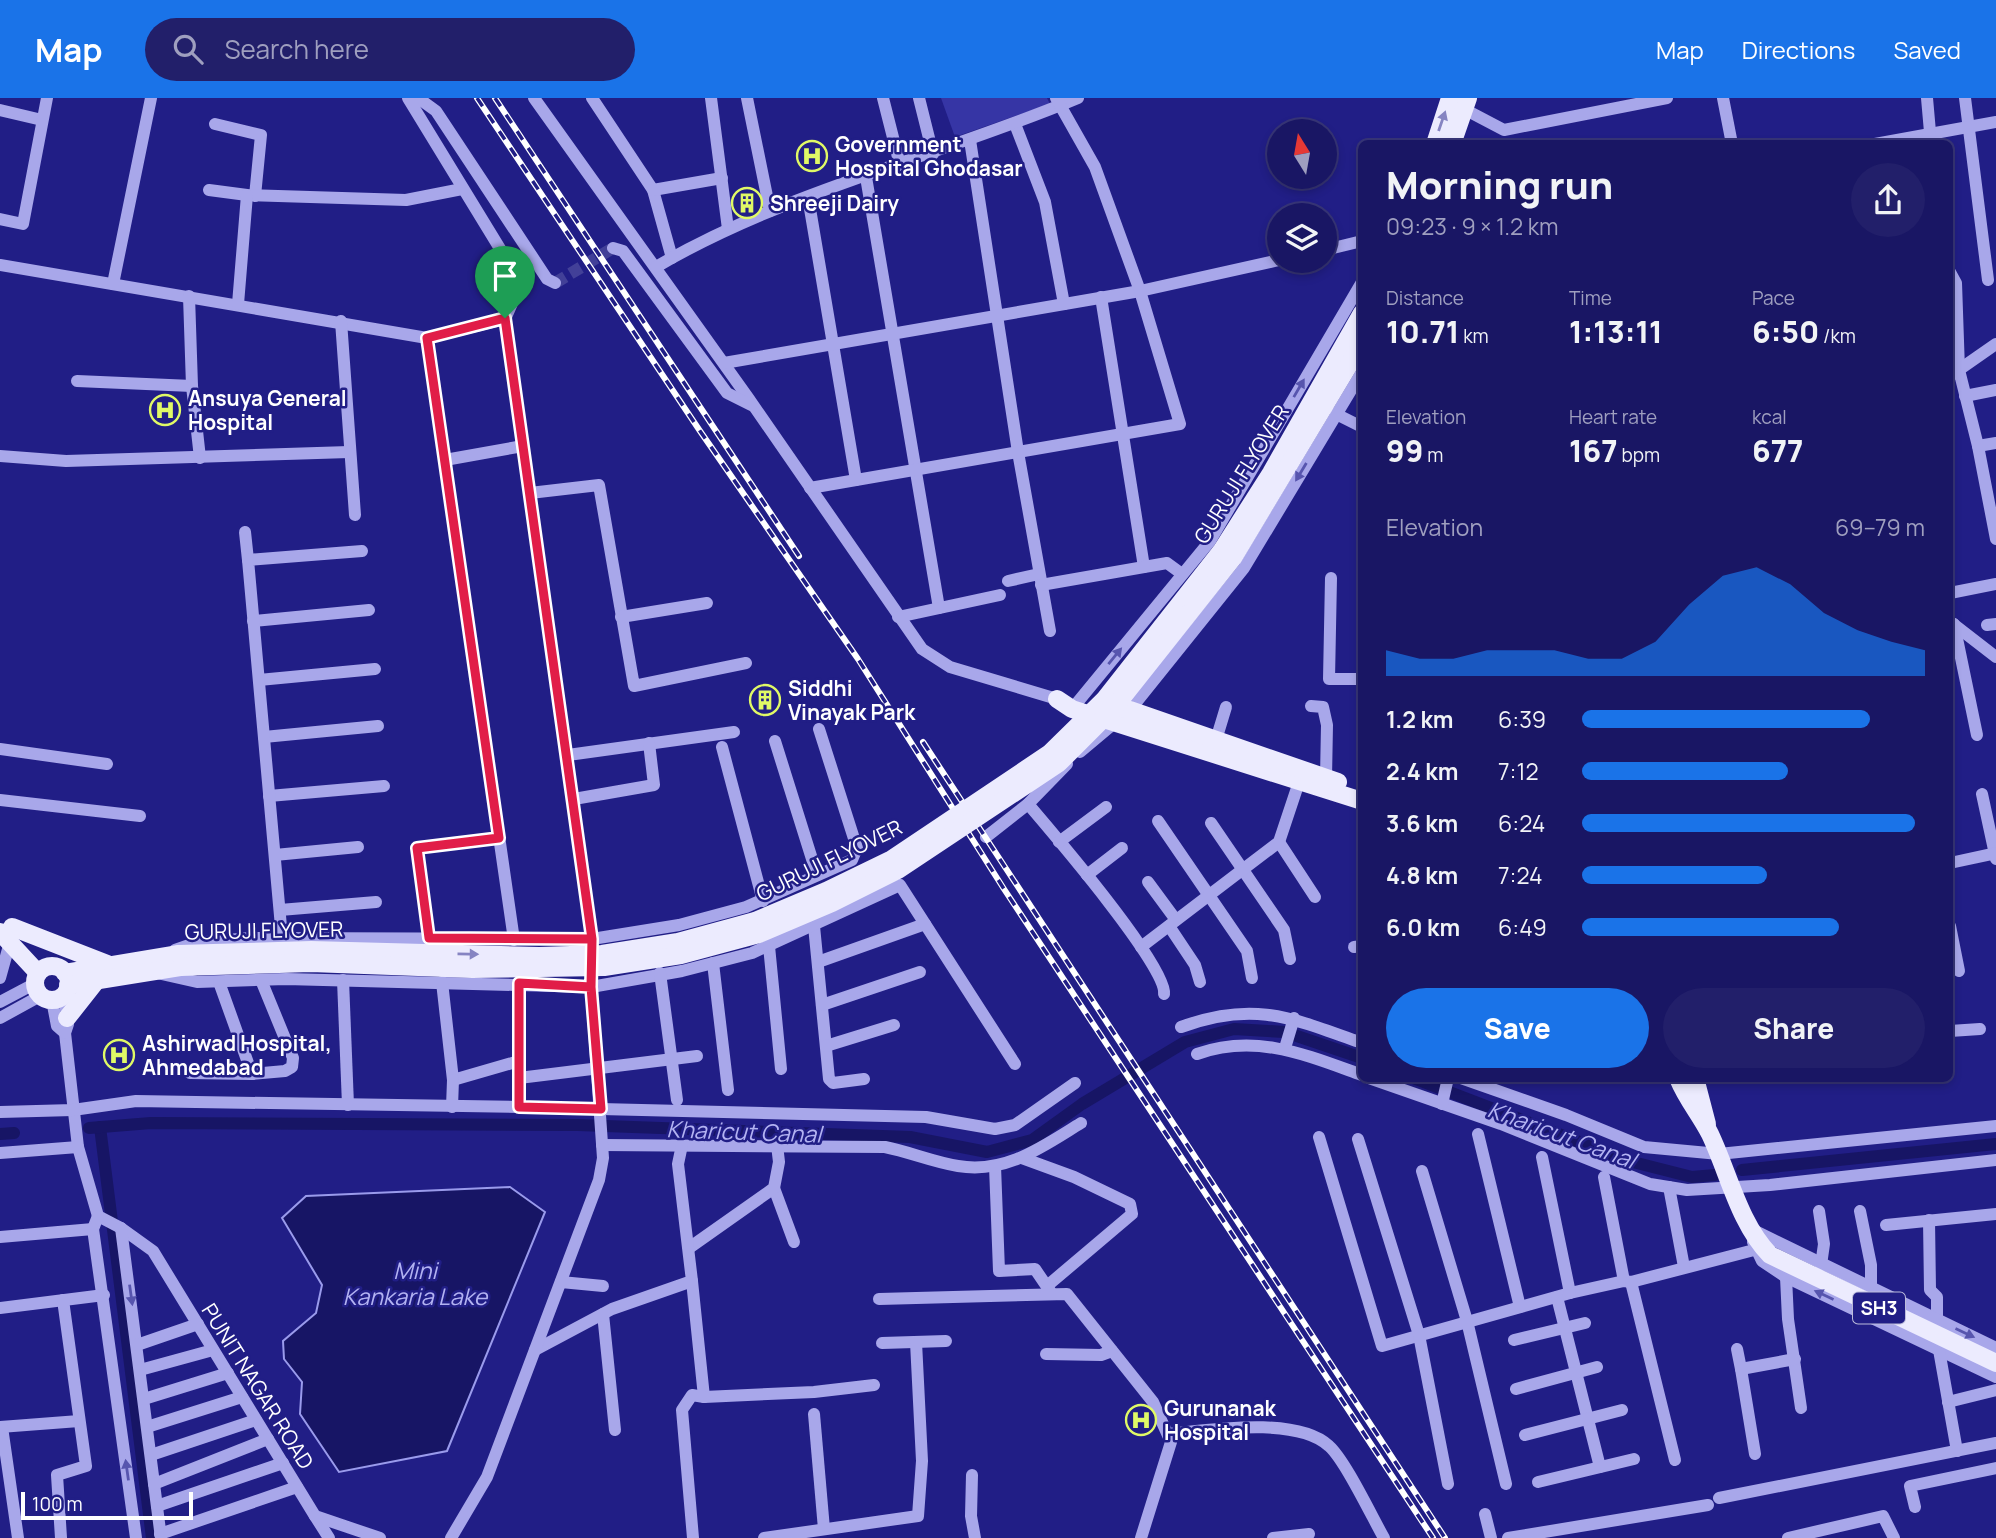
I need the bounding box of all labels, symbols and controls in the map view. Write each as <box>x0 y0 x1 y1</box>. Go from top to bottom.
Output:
search box <box>145 18 635 81</box>
text: Map <box>35 27 103 72</box>
icon: search <box>169 30 207 68</box>
text: Search here <box>225 31 369 67</box>
text: Map <box>1656 33 1704 66</box>
text: Directions <box>1742 33 1855 66</box>
text: Saved <box>1893 33 1961 66</box>
one-way arrow <box>1438 110 1448 131</box>
north arrow <box>1267 119 1337 189</box>
map controls <box>1267 119 1337 273</box>
place label: Government Hospital Ghodasar <box>835 130 1023 182</box>
hospital icon: Government Hospital Ghodasar <box>795 139 829 173</box>
text: Morning run <box>1386 158 1613 210</box>
button: share <box>1851 163 1925 237</box>
building icon: Shreeji Dairy <box>730 186 764 220</box>
place label: Shreeji Dairy <box>770 189 899 217</box>
button: layers <box>1267 203 1337 273</box>
text: 09:23 · 9 × 1.2 km <box>1386 210 1559 242</box>
pin <box>475 246 535 318</box>
icon: arrive <box>486 257 524 295</box>
text: Distance <box>1386 285 1464 311</box>
text: Time <box>1569 285 1612 311</box>
text: Pace <box>1752 285 1795 311</box>
text: 10.71 <box>1386 311 1459 352</box>
text: 1:13:11 <box>1569 311 1663 352</box>
text: 6:50 <box>1752 311 1819 352</box>
text: km <box>1459 323 1489 349</box>
text: /km <box>1819 323 1856 349</box>
one-way arrow <box>1292 379 1305 398</box>
place label: Ansuya General Hospital <box>188 384 347 436</box>
hospital icon: Ansuya General Hospital <box>148 393 182 427</box>
street label: GURUJI FLYOVER <box>1187 399 1295 549</box>
text: Elevation <box>1386 404 1466 430</box>
text: Heart rate <box>1569 404 1657 430</box>
text: kcal <box>1752 404 1787 430</box>
text: 99 <box>1386 430 1423 471</box>
text: 167 <box>1569 430 1618 471</box>
text: 677 <box>1752 430 1803 471</box>
text: m <box>1423 442 1443 468</box>
text: bpm <box>1618 442 1660 468</box>
one-way arrow <box>1295 463 1307 482</box>
text: Elevation <box>1386 511 1483 543</box>
text: 69–79 m <box>1835 511 1925 543</box>
one-way arrow <box>1107 647 1122 664</box>
place label: Siddhi Vinayak Park <box>788 674 916 726</box>
building icon: Siddhi Vinayak Park <box>748 683 782 717</box>
text: 1.2 km <box>1386 703 1453 735</box>
text: 6:39 <box>1498 703 1546 735</box>
text: 2.4 km <box>1386 755 1458 787</box>
text: 7:12 <box>1498 755 1539 787</box>
text: 3.6 km <box>1386 807 1458 839</box>
text: 6:24 <box>1498 807 1545 839</box>
street label: GURUJI FLYOVER <box>751 813 907 907</box>
text: 4.8 km <box>1386 859 1458 891</box>
text: 7:24 <box>1498 859 1543 891</box>
text: 6.0 km <box>1386 911 1460 943</box>
text: 6:49 <box>1498 911 1547 943</box>
street label: GURUJI FLYOVER <box>184 915 344 945</box>
one-way arrow <box>457 949 479 960</box>
button: Save <box>1386 988 1649 1068</box>
button: Share <box>1663 988 1925 1068</box>
place label: Ashirwad Hospital, Ahmedabad <box>142 1029 332 1081</box>
hospital icon: Ashirwad Hospital, Ahmedabad <box>102 1038 136 1072</box>
water label: Kharicut Canal <box>1484 1092 1643 1176</box>
water label: Kharicut Canal <box>666 1112 825 1150</box>
water label: Mini Kankaria Lake <box>343 1254 489 1312</box>
one-way arrow <box>125 1284 136 1306</box>
one-way arrow <box>1814 1290 1834 1301</box>
road number: SH3 <box>1853 1292 1905 1324</box>
street label: PUNIT NAGAR ROAD <box>196 1298 320 1474</box>
one-way arrow <box>1955 1328 1975 1339</box>
place label: Gurunanak Hospital <box>1164 1394 1276 1446</box>
hospital icon: Gurunanak Hospital <box>1124 1403 1158 1437</box>
one-way arrow <box>121 1459 132 1481</box>
scale bar <box>21 1489 192 1521</box>
text: 100 m <box>32 1491 83 1517</box>

